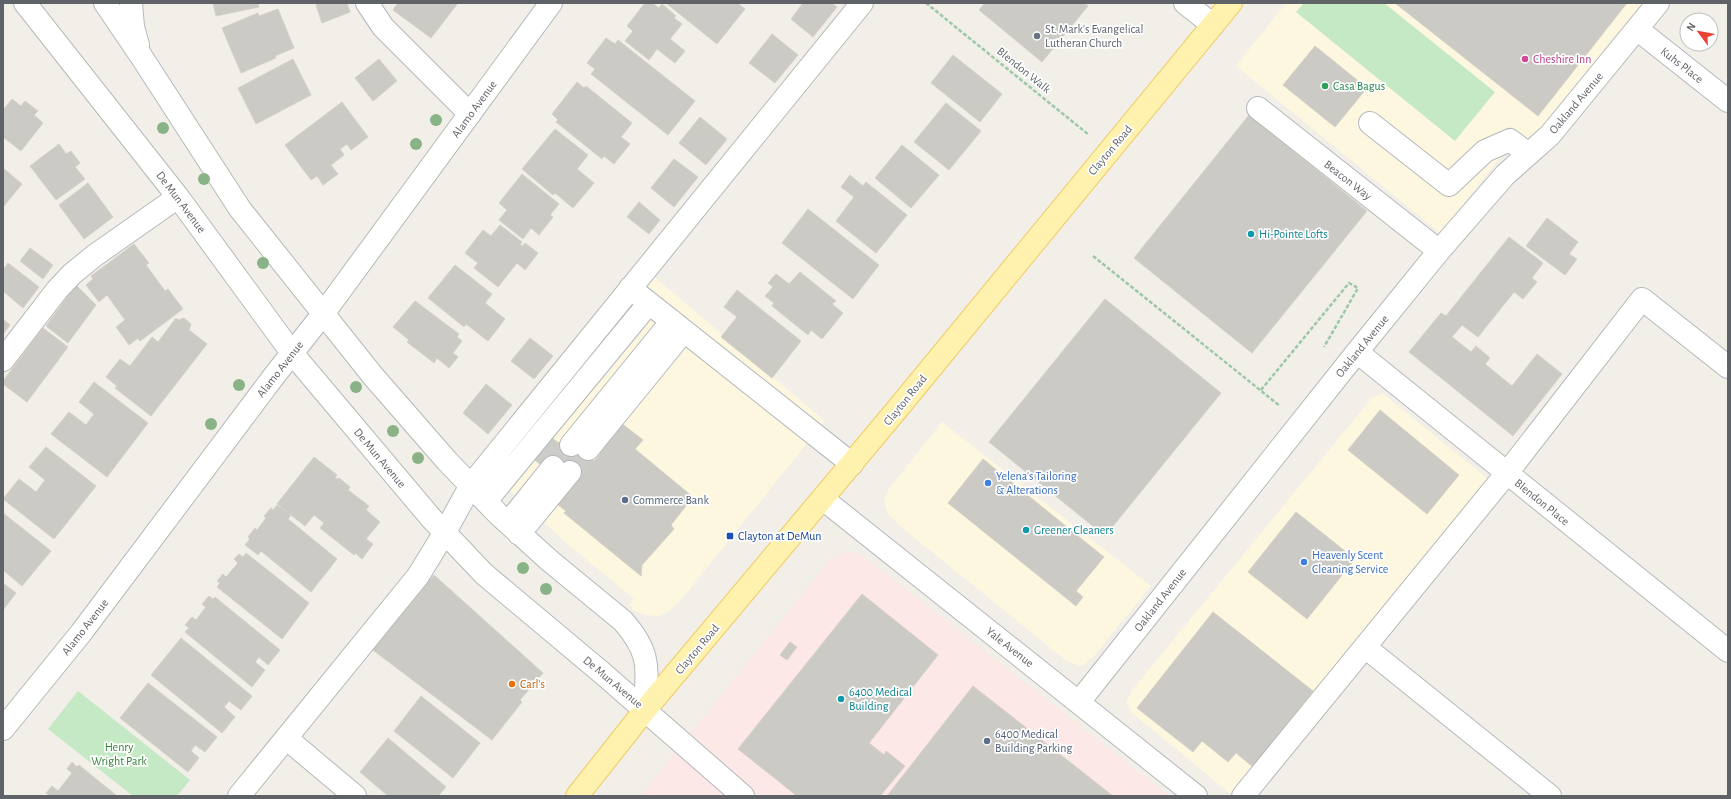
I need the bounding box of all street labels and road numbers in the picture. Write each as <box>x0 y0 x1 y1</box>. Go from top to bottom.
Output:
street label: Blendon Walk <box>995 45 1054 96</box>
street label: Kuhs Place <box>1659 45 1705 85</box>
street label: Oakland Avenue <box>1547 70 1605 136</box>
street label: Alamo Avenue <box>449 78 499 140</box>
street label: Clayton Road <box>1086 123 1135 178</box>
street label: Beacon Way <box>1321 158 1374 203</box>
street label: De Mun Avenue <box>154 169 208 235</box>
street label: Oakland Avenue <box>1333 313 1391 379</box>
street label: Alamo Avenue <box>254 339 306 399</box>
street label: Clayton Road <box>881 372 930 428</box>
street label: De Mun Avenue <box>352 426 408 490</box>
street label: Blendon Place <box>1513 477 1571 527</box>
street label: Oakland Avenue <box>1132 566 1188 634</box>
street label: Alamo Avenue <box>59 597 111 657</box>
street label: Clayton Road <box>673 622 722 677</box>
street label: Yale Avenue <box>984 625 1036 669</box>
street label: De Mun Avenue <box>581 654 645 710</box>

